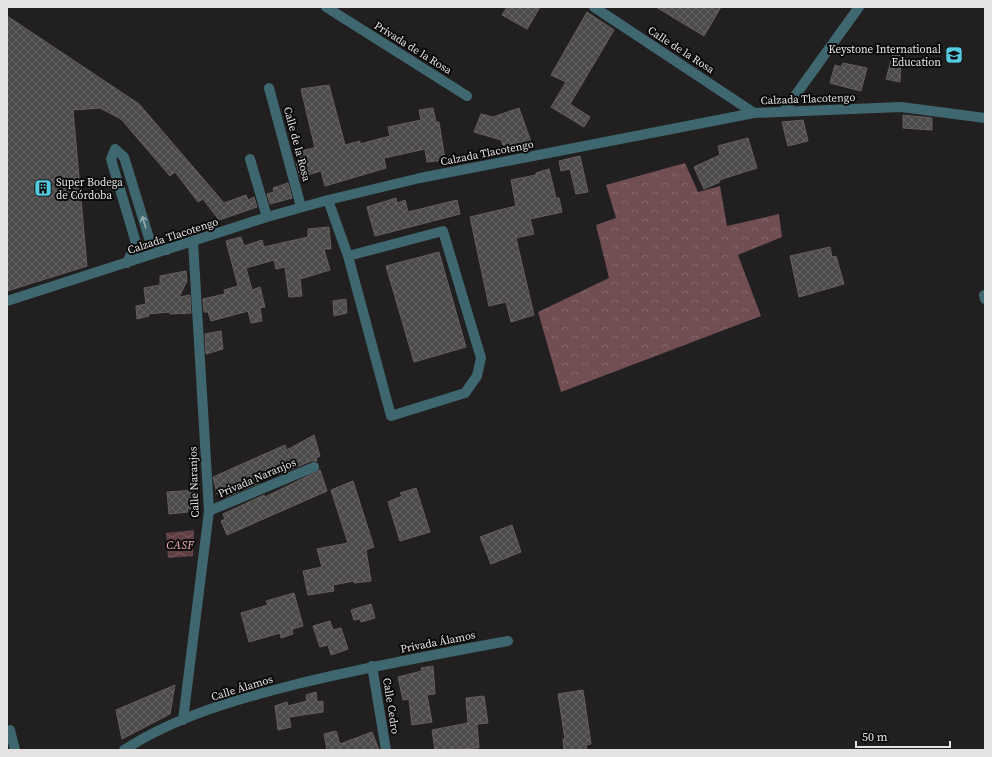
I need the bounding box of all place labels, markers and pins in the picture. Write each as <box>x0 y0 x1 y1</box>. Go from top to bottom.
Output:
place label: Keystone International Education <box>828 42 941 70</box>
school or university icon: Keystone International Education <box>944 45 964 65</box>
place label: Super Bodega de Córdoba <box>56 175 123 203</box>
building icon: Super Bodega de Córdoba <box>33 178 53 198</box>

